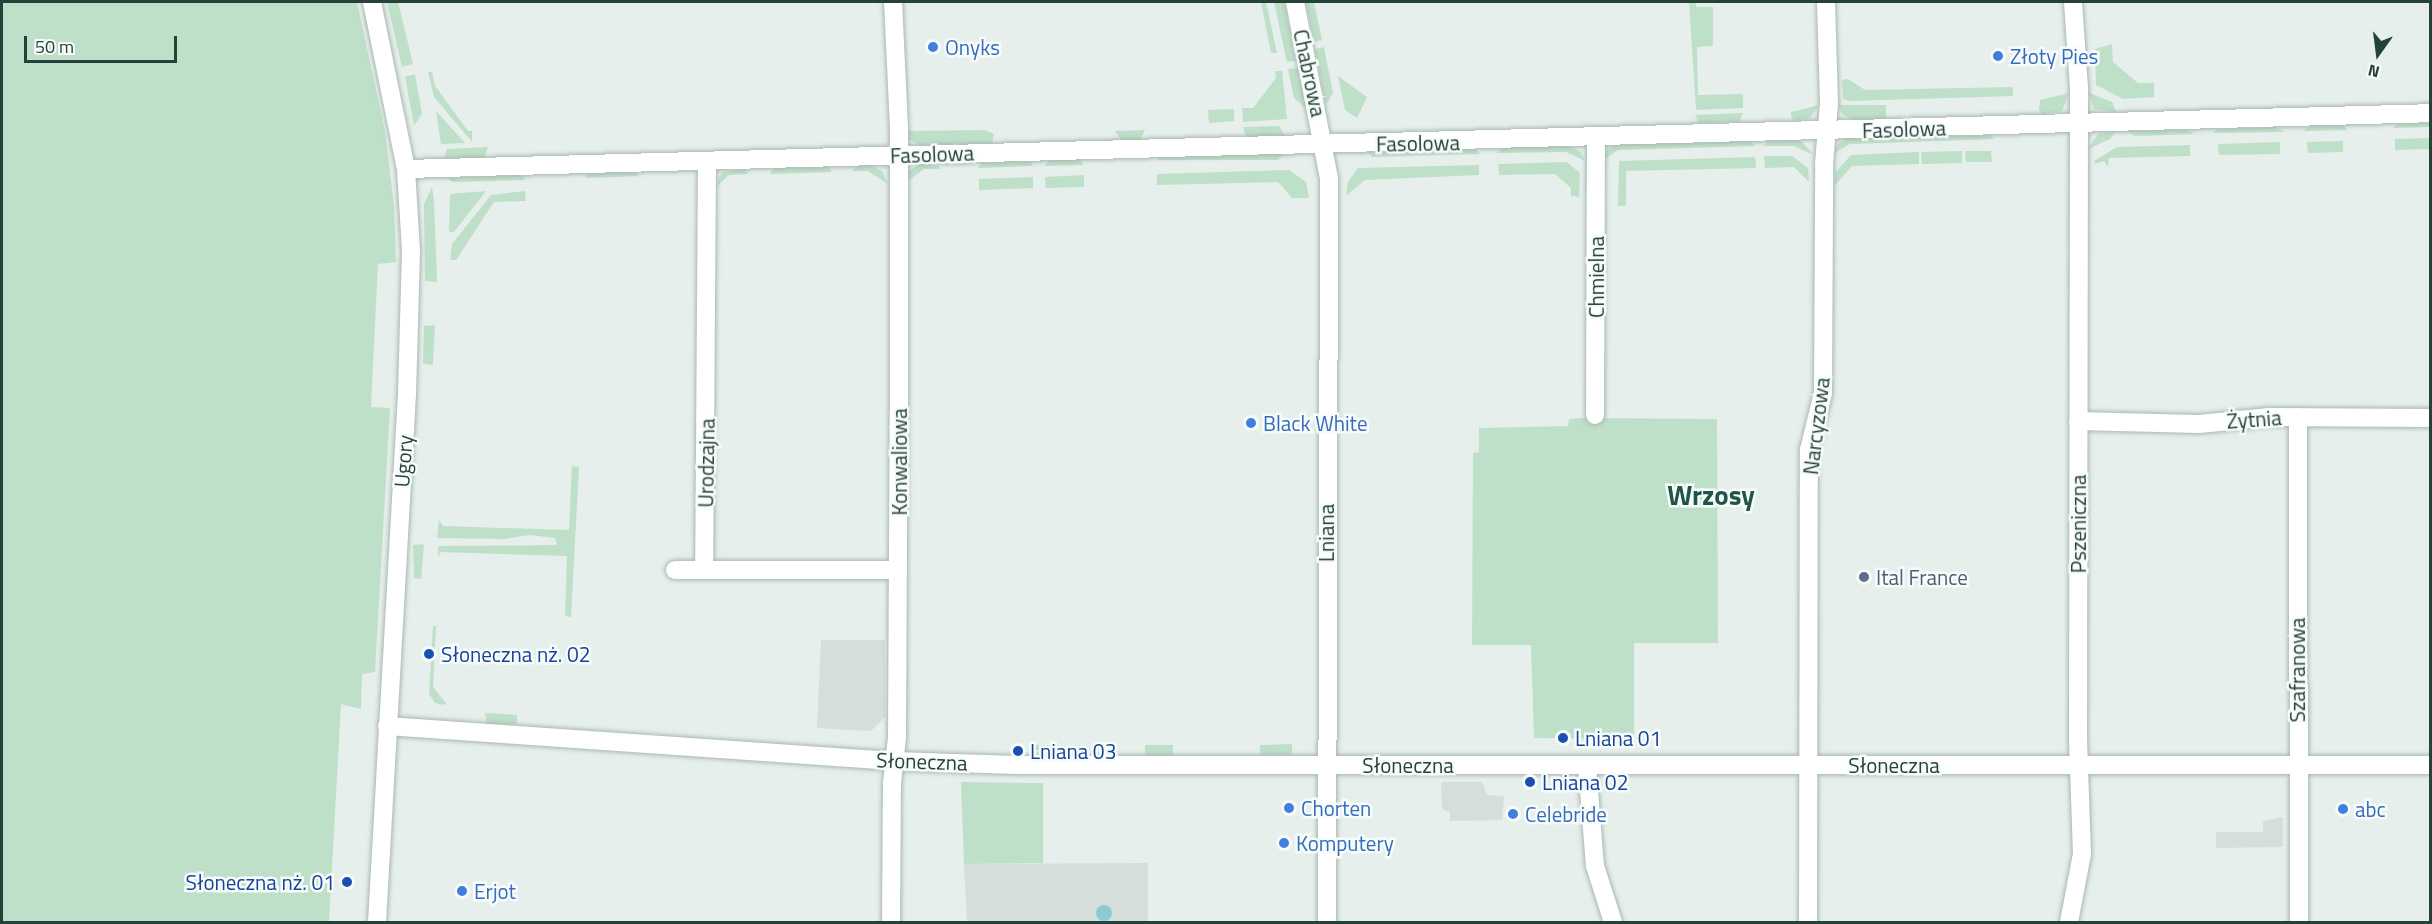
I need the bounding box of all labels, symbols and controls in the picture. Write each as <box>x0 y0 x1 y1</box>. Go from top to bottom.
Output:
scale bar <box>27 24 180 62</box>
north arrow <box>2348 24 2408 84</box>
street label: Chabrowa <box>1288 27 1332 119</box>
text: 50 m <box>35 33 74 60</box>
place label: Onyks <box>945 34 1000 60</box>
marker: Onyks <box>926 40 940 54</box>
place label: Złoty Pies <box>2010 43 2098 69</box>
marker: Złoty Pies <box>1991 49 2005 63</box>
text: N <box>2365 58 2382 84</box>
street label: Fasolowa <box>1862 115 1946 143</box>
street label: Fasolowa <box>1376 130 1460 156</box>
street label: Fasolowa <box>890 140 974 168</box>
street label: Chmielna <box>1583 236 1609 318</box>
street label: Narcyzowa <box>1798 376 1834 476</box>
street label: Żytnia <box>2226 405 2282 433</box>
street label: Konwaliowa <box>886 408 912 516</box>
place label: Black White <box>1263 410 1368 436</box>
marker: Black White <box>1244 416 1258 430</box>
street label: Urodzajna <box>693 418 719 508</box>
street label: Ugory <box>389 434 417 488</box>
street label: Pszeniczna <box>2065 475 2091 573</box>
district label: Wrzosy <box>1667 479 1755 511</box>
street label: Lniana <box>1313 504 1339 562</box>
place label: Ital France <box>1876 564 1968 590</box>
marker: Ital France <box>1857 570 1871 584</box>
street label: Szafranowa <box>2284 618 2310 722</box>
place label: Słoneczna nż. 02 <box>441 641 590 667</box>
marker: Słoneczna nż. 02 <box>422 647 436 661</box>
place label: Lniana 01 <box>1575 725 1661 751</box>
marker: Lniana 01 <box>1556 731 1570 745</box>
place label: Lniana 03 <box>1030 738 1116 764</box>
marker: Lniana 03 <box>1011 744 1025 758</box>
street label: Słoneczna <box>876 747 968 775</box>
street label: Słoneczna <box>1362 752 1454 778</box>
street label: Słoneczna <box>1848 752 1940 778</box>
place label: Lniana 02 <box>1542 769 1628 795</box>
marker: Lniana 02 <box>1523 775 1537 789</box>
place label: Chorten <box>1301 795 1371 821</box>
place label: abc <box>2355 796 2386 822</box>
marker: Chorten <box>1282 801 1296 815</box>
place label: Celebride <box>1525 801 1607 827</box>
marker: abc <box>2336 802 2350 816</box>
marker: Celebride <box>1506 807 1520 821</box>
place label: Komputery <box>1296 830 1394 856</box>
marker: Komputery <box>1277 836 1291 850</box>
place label: Słoneczna nż. 01 <box>186 869 335 895</box>
marker: Słoneczna nż. 01 <box>340 875 354 889</box>
place label: Erjot <box>474 878 516 904</box>
marker: Erjot <box>455 884 469 898</box>

